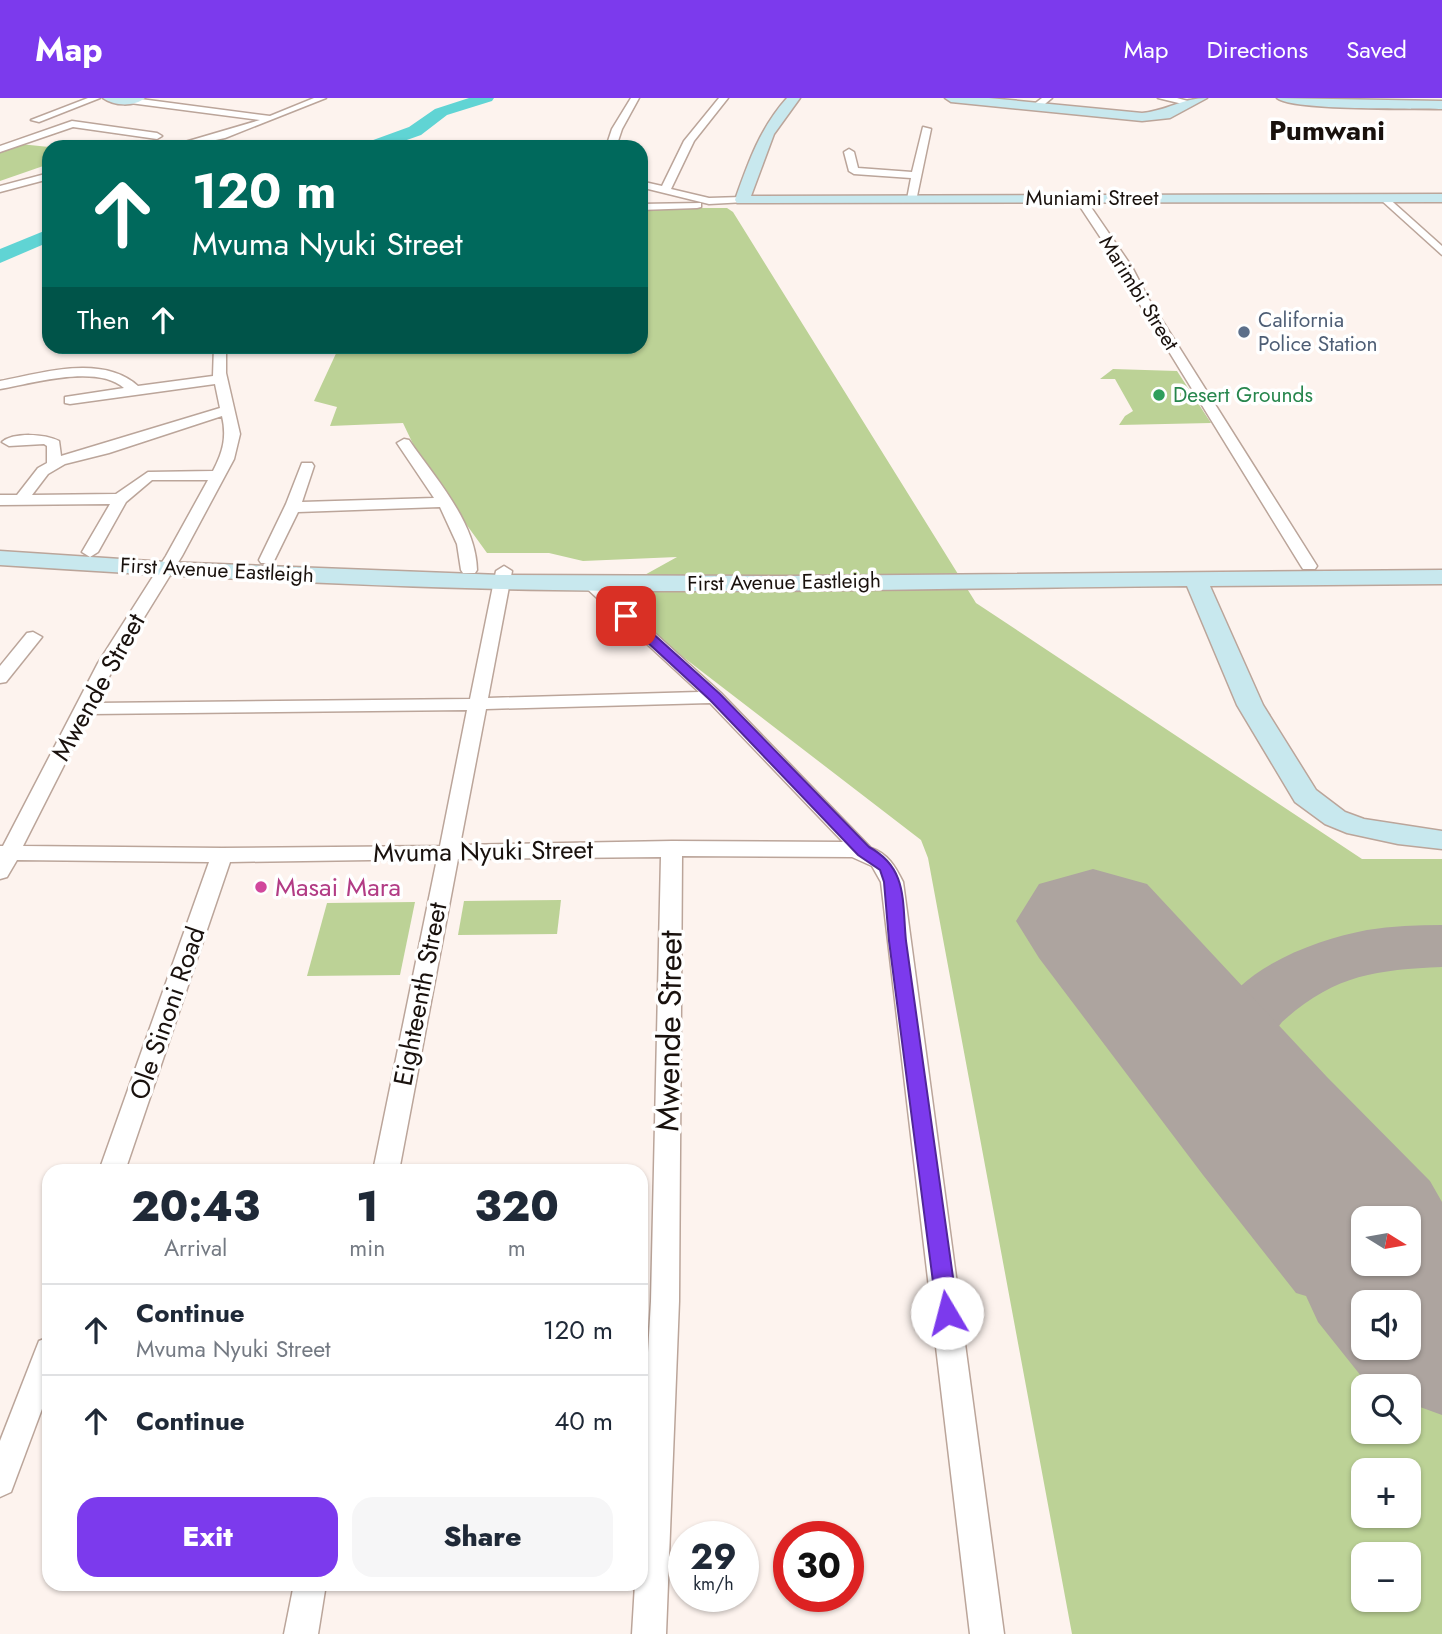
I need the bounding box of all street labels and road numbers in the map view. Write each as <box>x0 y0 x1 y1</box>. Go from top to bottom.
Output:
street label: Muniami Street <box>1026 183 1158 213</box>
street label: Marimbi Street <box>1092 230 1186 356</box>
street label: First Avenue Eastleigh <box>119 550 315 590</box>
street label: First Avenue Eastleigh <box>687 565 881 599</box>
street label: Mwende Street <box>42 606 155 768</box>
street label: Mvuma Nyuki Street <box>373 830 594 872</box>
street label: Eighteenth Street <box>384 898 457 1089</box>
street label: Ole Sinoni Road <box>120 921 214 1105</box>
street label: Mwende Street <box>644 930 694 1132</box>

